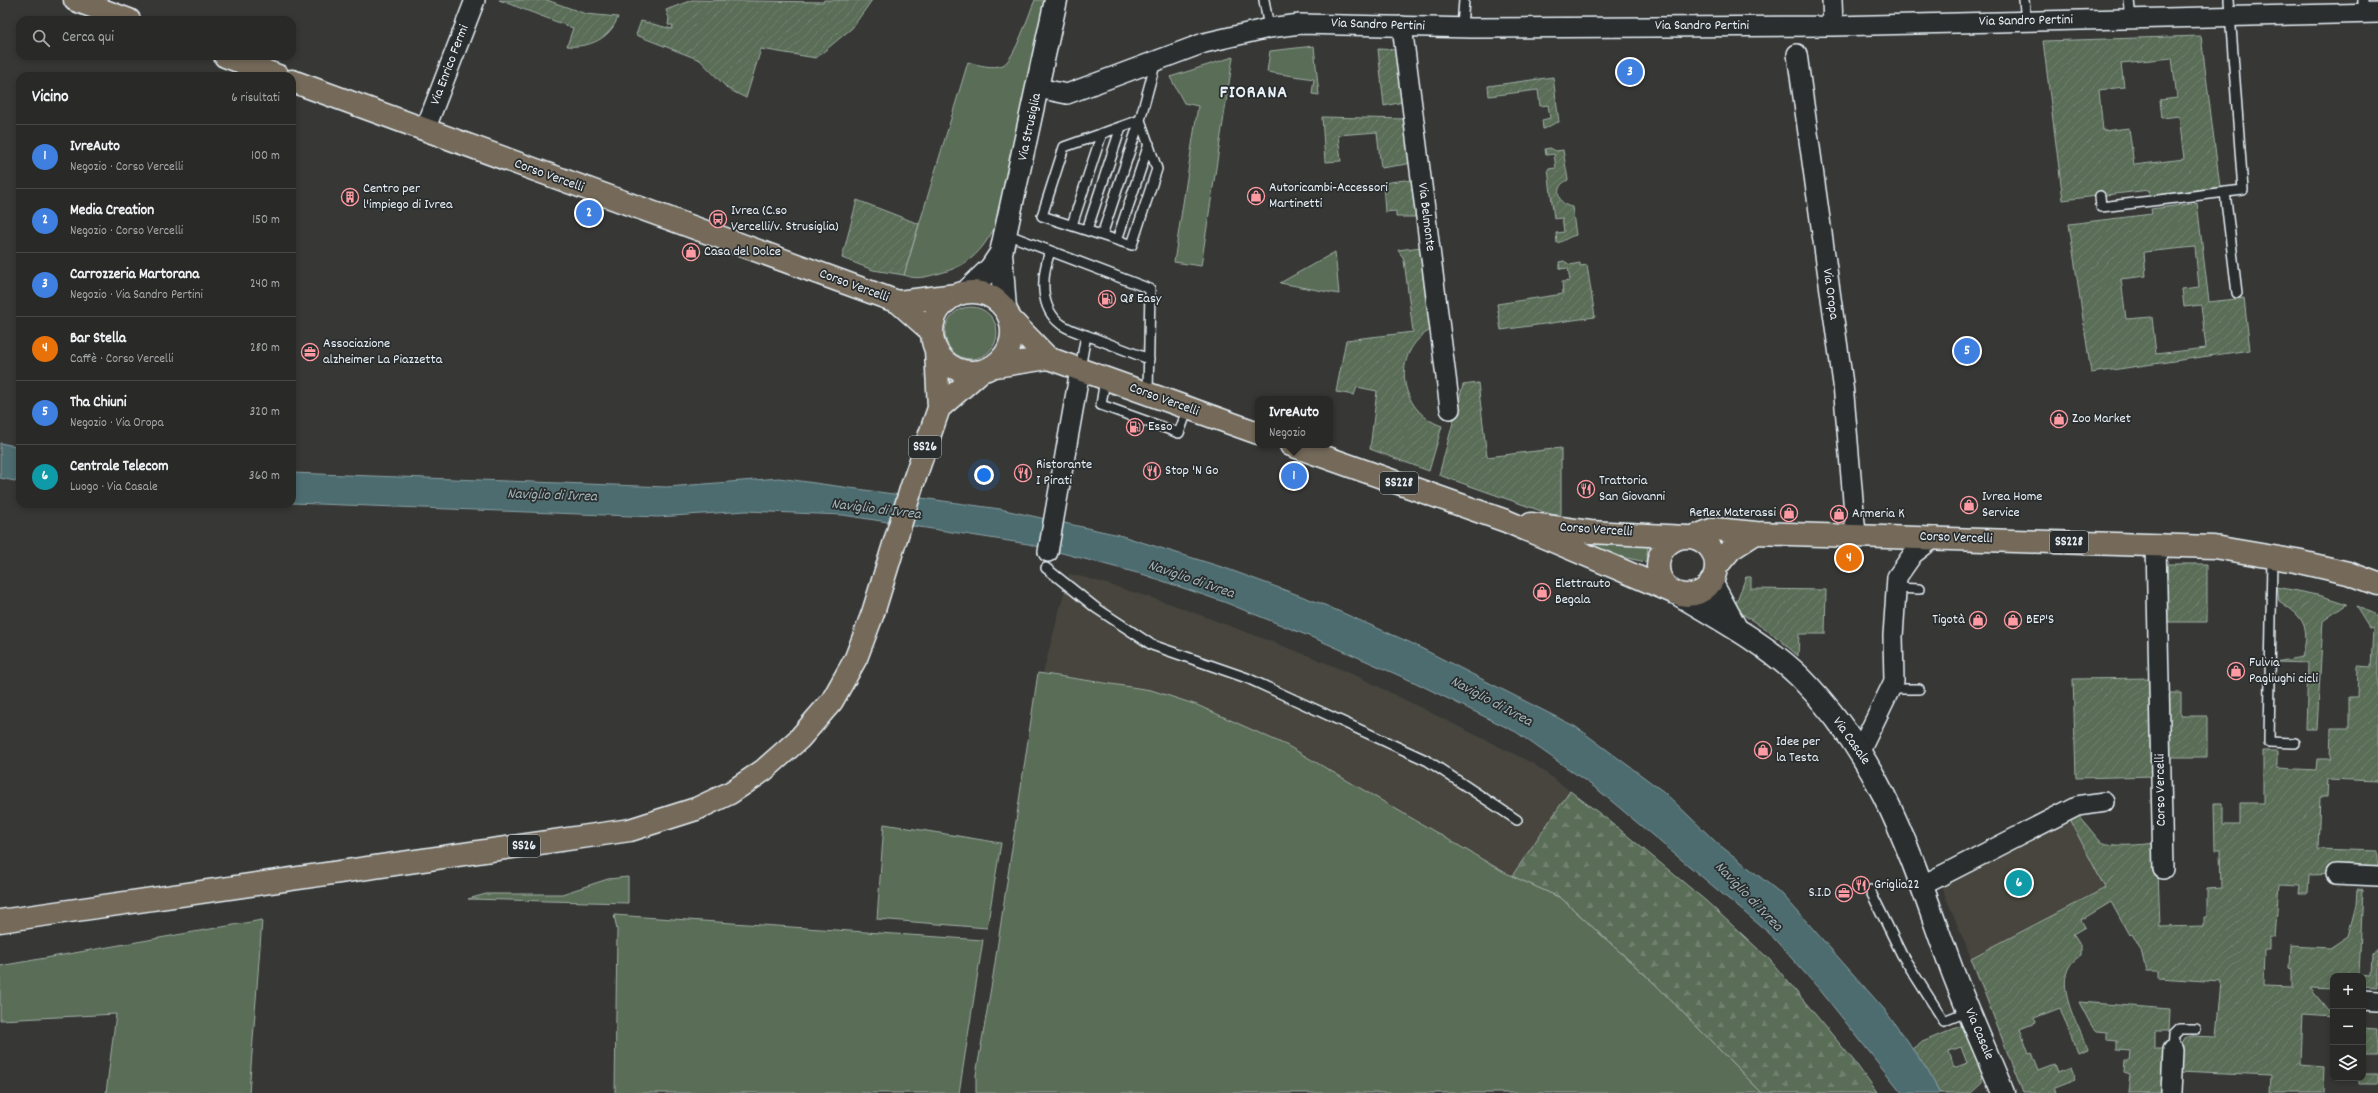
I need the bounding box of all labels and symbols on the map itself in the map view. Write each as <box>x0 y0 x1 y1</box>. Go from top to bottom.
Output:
street label: Via Sandro Pertini <box>1979 10 2074 32</box>
street label: Via Sandro Pertini <box>1331 13 1426 37</box>
street label: Via Sandro Pertini <box>1655 16 1749 36</box>
street label: Via Enrico Fermi <box>426 22 475 108</box>
pin: 3 <box>1617 57 1643 87</box>
district label: FIORANA <box>1220 81 1288 106</box>
street label: Via Strusiglia <box>1013 91 1047 163</box>
street label: Corso Vercelli <box>511 154 587 198</box>
place label: Autoricambi-Accessori Martinetti <box>1269 178 1388 214</box>
place label: Centro per l'impiego di Ivrea <box>363 179 453 215</box>
street label: Via Belmonte <box>1412 182 1440 252</box>
shop icon: Autoricambi-Accessori Martinetti <box>1246 186 1266 206</box>
building icon: Centro per l'impiego di Ivrea <box>340 187 360 207</box>
pin: 2 <box>576 198 602 228</box>
place label: Ivrea (C.so Vercelli/v. Strusiglia) <box>731 201 839 237</box>
bus stop icon: Ivrea (C.so Vercelli/v. Strusiglia) <box>708 209 728 229</box>
shop icon: Casa del Dolce <box>681 242 701 262</box>
place label: Casa del Dolce <box>704 242 781 262</box>
street label: Corso Vercelli <box>816 264 892 308</box>
street label: Via Oropa <box>1817 267 1844 321</box>
fuel station icon: Q8 Easy <box>1097 289 1117 309</box>
place label: Q8 Easy <box>1120 289 1162 309</box>
place label: Associazione alzheimer La Piazzetta <box>323 334 443 370</box>
pin: 5 <box>1954 336 1980 366</box>
office icon: Associazione alzheimer La Piazzetta <box>300 342 320 362</box>
street label: Corso Vercelli <box>1126 378 1202 422</box>
shop icon: Zoo Market <box>2049 409 2069 429</box>
place label: Zoo Market <box>2072 409 2131 429</box>
fuel station icon: Esso <box>1125 417 1145 437</box>
place label: Esso <box>1148 417 1172 437</box>
road number: SS26 <box>909 436 941 458</box>
place label: Ristorante I Pirati <box>1036 455 1092 491</box>
restaurant icon: Stop 'N Go <box>1142 461 1162 481</box>
place label: Stop 'N Go <box>1165 461 1218 481</box>
pin: 1 <box>1281 461 1307 491</box>
restaurant icon: Ristorante I Pirati <box>1013 463 1033 483</box>
your location <box>974 465 994 485</box>
place label: Trattoria San Giovanni <box>1599 471 1666 507</box>
road number: SS228 <box>1380 472 1418 494</box>
restaurant icon: Trattoria San Giovanni <box>1576 479 1596 499</box>
water label: Naviglio di Ivrea <box>507 483 598 509</box>
place label: Ivrea Home Service <box>1982 487 2042 523</box>
water label: Naviglio di Ivrea <box>830 494 923 527</box>
shop icon: Ivrea Home Service <box>1959 495 1979 515</box>
place label: Reflex Materassi <box>1689 503 1776 523</box>
shop icon: Reflex Materassi <box>1779 503 1799 523</box>
shop icon: Armeria K <box>1829 504 1849 524</box>
place label: Armeria K <box>1852 504 1905 524</box>
street label: Corso Vercelli <box>1559 517 1633 543</box>
street label: Corso Vercelli <box>1919 527 1993 549</box>
road number: SS228 <box>2050 531 2088 553</box>
pin: 4 <box>1836 543 1862 573</box>
water label: Naviglio di Ivrea <box>1145 555 1238 605</box>
place label: Elettrauto Begala <box>1555 574 1610 610</box>
shop icon: Elettrauto Begala <box>1532 582 1552 602</box>
place label: Tigotà <box>1932 610 1965 630</box>
shop icon: Tigotà <box>1968 610 1988 630</box>
shop icon: BEP'S <box>2003 610 2023 630</box>
place label: BEP'S <box>2026 610 2054 630</box>
place label: Fulvia Pagliughi cicli <box>2249 653 2318 689</box>
shop icon: Fulvia Pagliughi cicli <box>2226 661 2246 681</box>
water label: Naviglio di Ivrea <box>1446 671 1537 733</box>
street label: Via Casale <box>1827 713 1875 769</box>
place label: Idee per la Testa <box>1776 732 1821 768</box>
shop icon: Idee per la Testa <box>1753 740 1773 760</box>
street label: Corso Vercelli <box>2150 753 2172 827</box>
road number: SS26 <box>508 835 540 857</box>
water label: Naviglio di Ivrea <box>1709 857 1788 938</box>
pin: 6 <box>2006 868 2032 898</box>
restaurant icon: Griglia22 <box>1851 875 1871 895</box>
place label: Griglia22 <box>1874 875 1920 895</box>
place label: S.I.D <box>1809 883 1831 903</box>
office icon: S.I.D <box>1834 883 1854 903</box>
street label: Via Casale <box>1959 1005 1999 1063</box>

